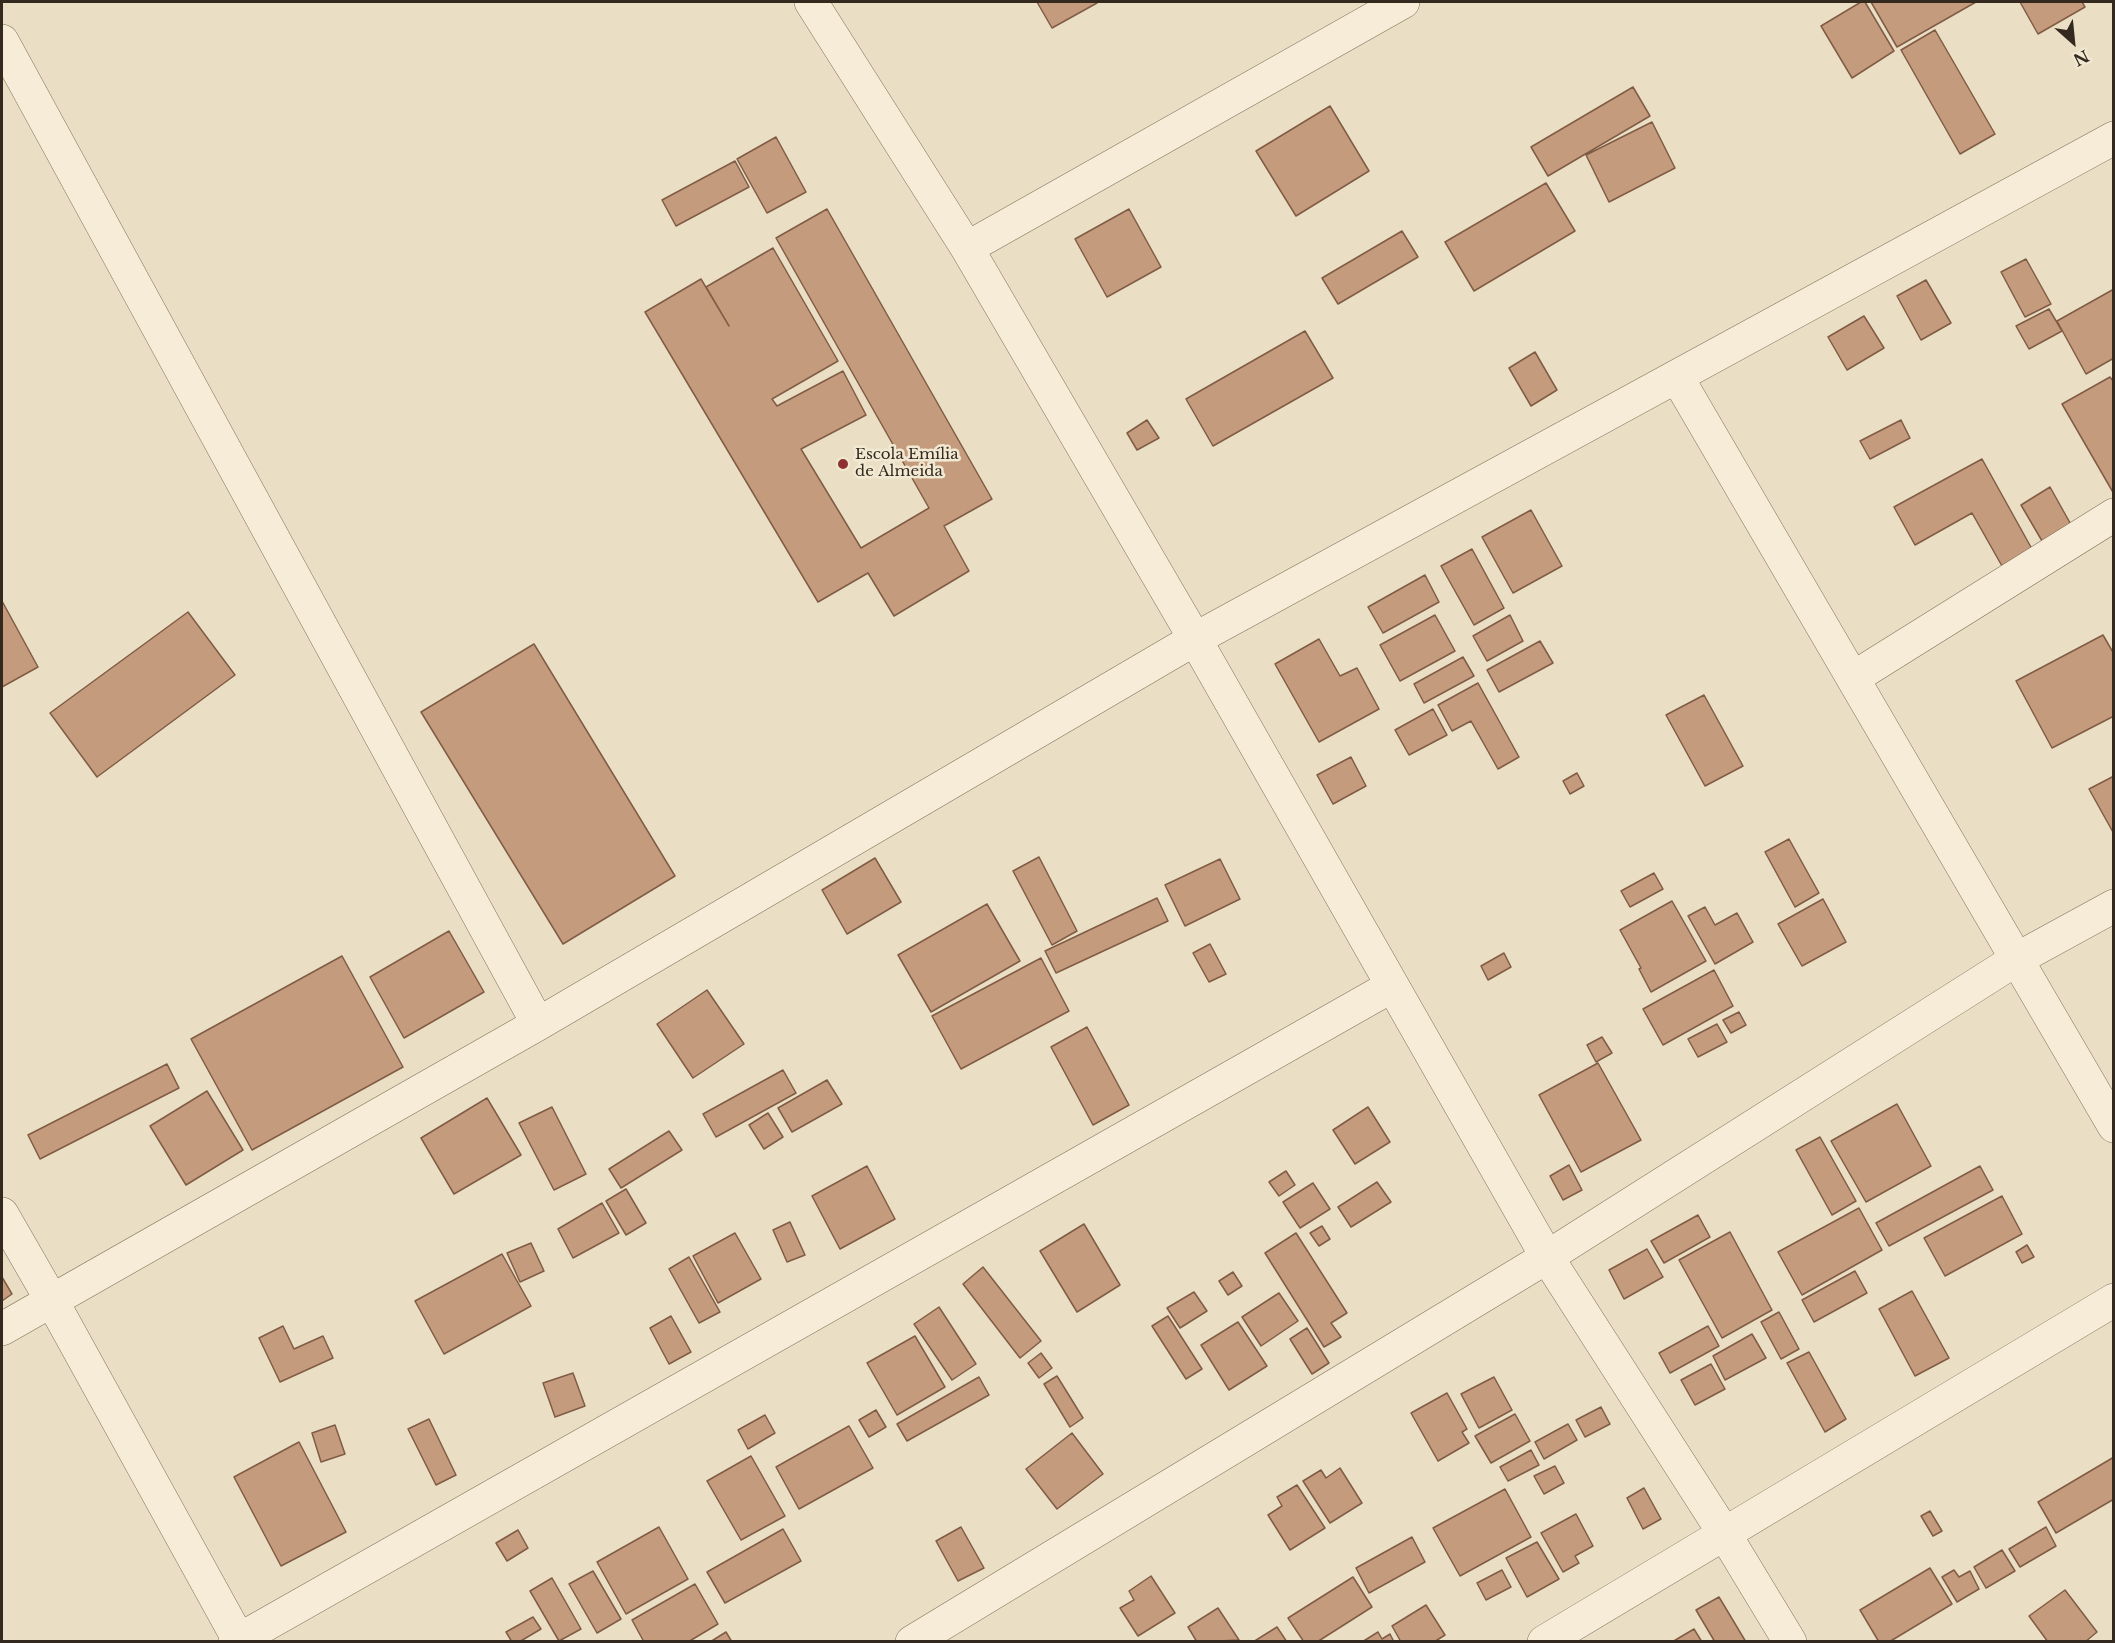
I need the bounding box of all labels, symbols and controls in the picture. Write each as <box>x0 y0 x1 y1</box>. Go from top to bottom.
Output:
north arrow <box>2043 12 2103 72</box>
text: N <box>2070 46 2092 70</box>
place label: Escola Emília de Almeida <box>855 446 958 481</box>
marker: Escola Emília de Almeida <box>836 457 850 471</box>

